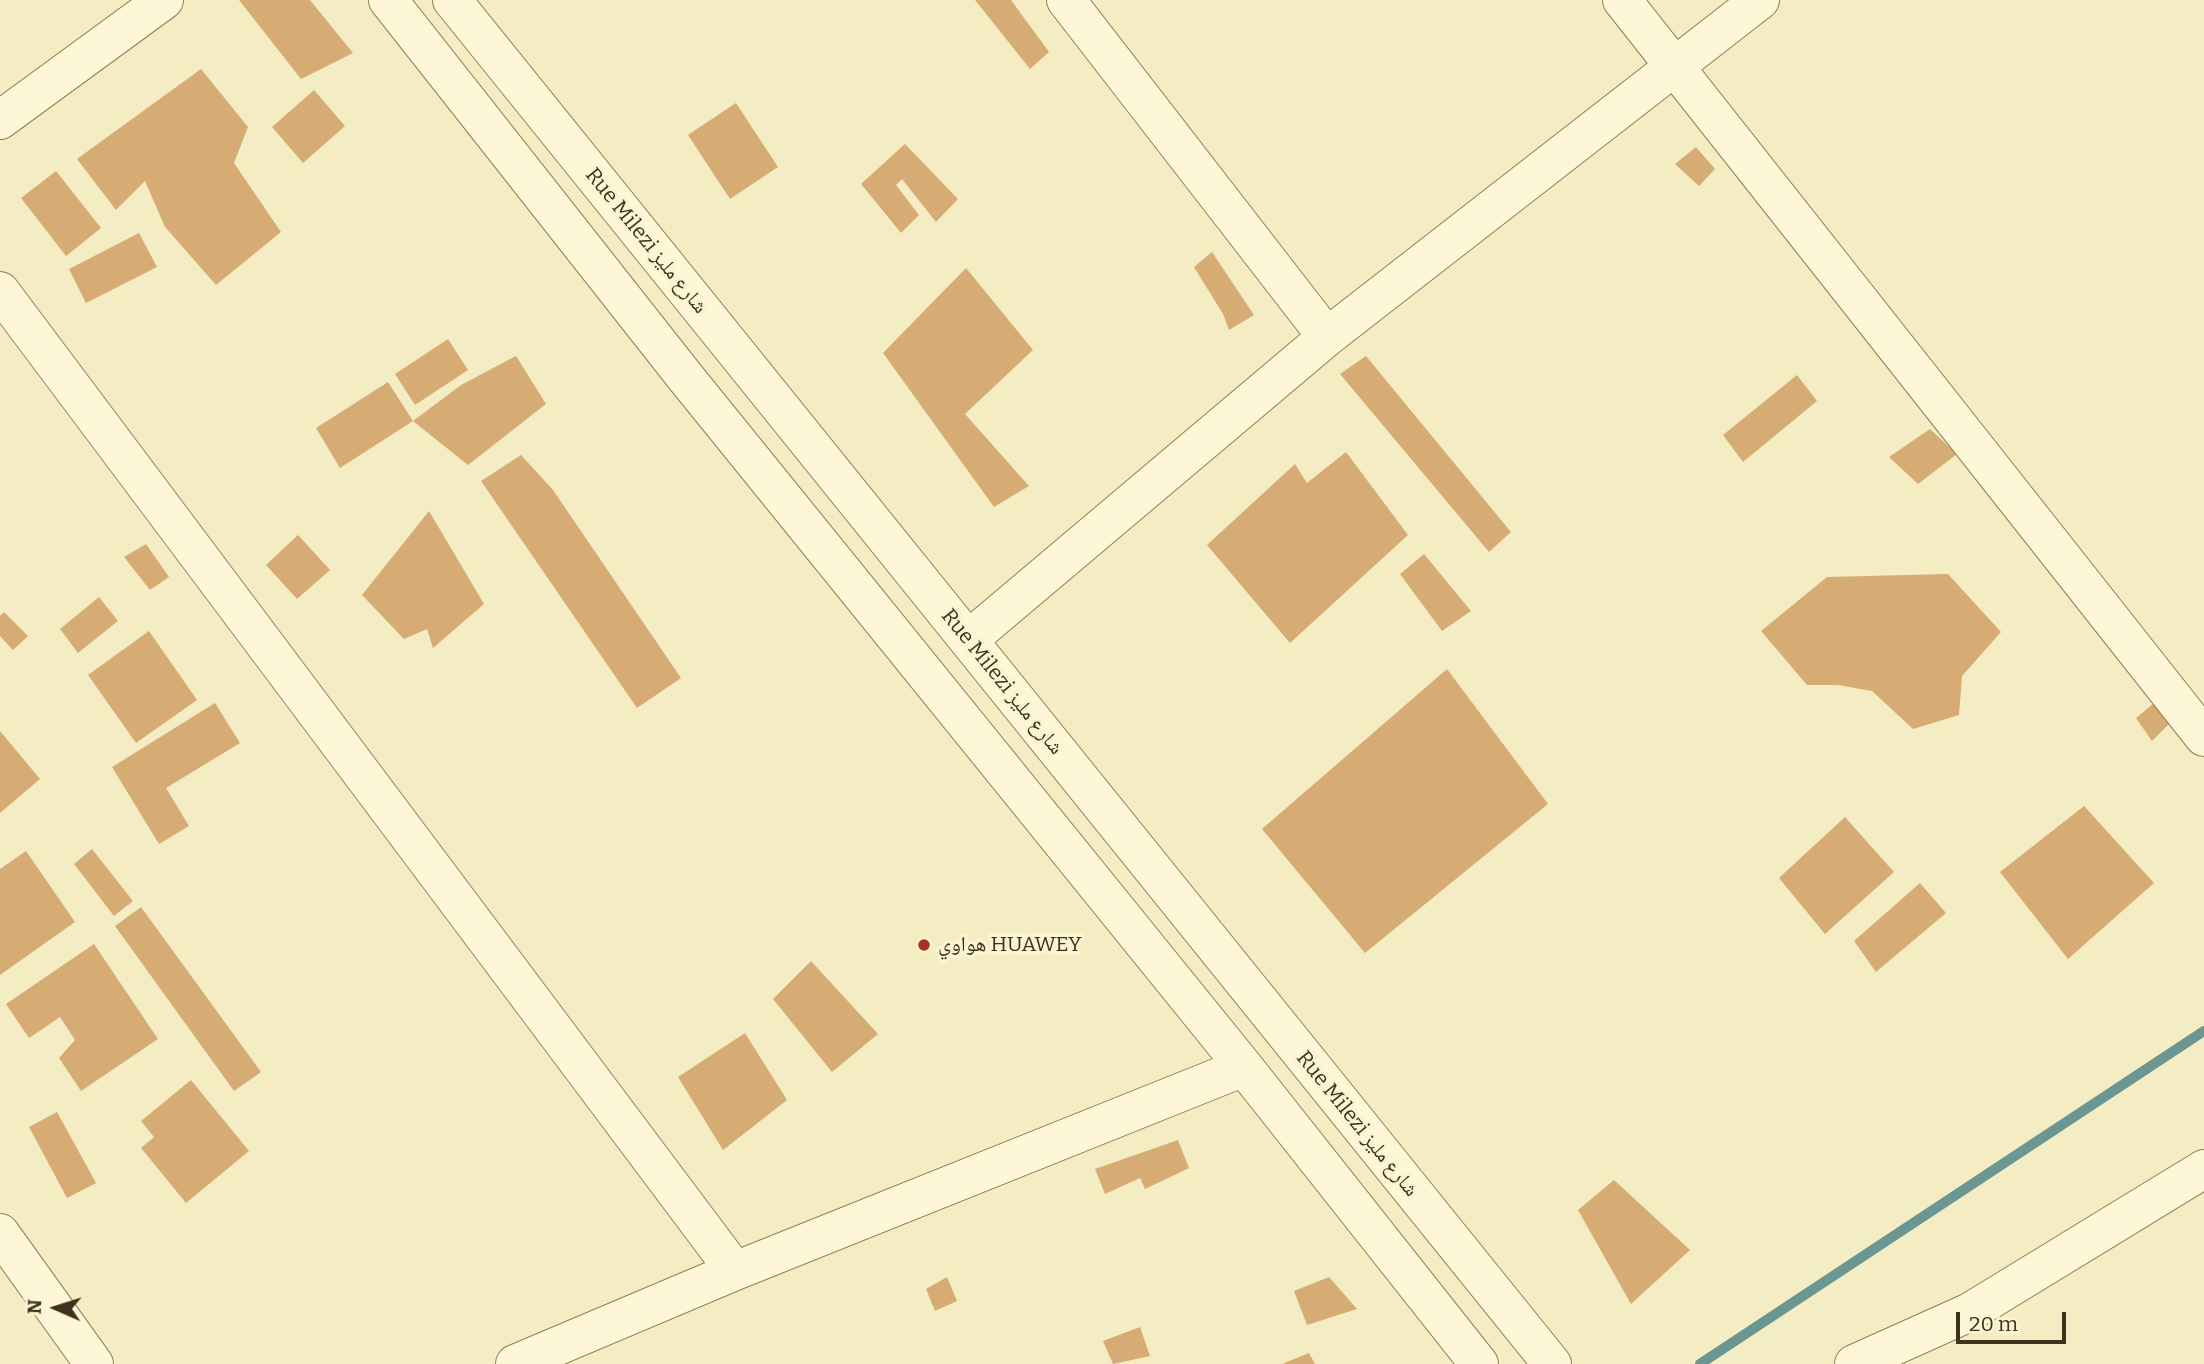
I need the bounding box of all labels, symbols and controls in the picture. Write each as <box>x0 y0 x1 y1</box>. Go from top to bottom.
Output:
street label: Rue Milezi شارع مليز <box>580 163 712 319</box>
street label: Rue Milezi شارع مليز <box>936 604 1068 760</box>
place label: هواوي HUAWEY <box>938 932 1082 958</box>
marker: هواوي HUAWEY <box>916 937 932 953</box>
street label: Rue Milezi شارع مليز <box>1291 1046 1423 1202</box>
north arrow <box>21 1273 91 1343</box>
scale bar <box>1959 1298 2069 1342</box>
text: N <box>23 1299 46 1315</box>
text: 20 m <box>1969 1311 2018 1337</box>

